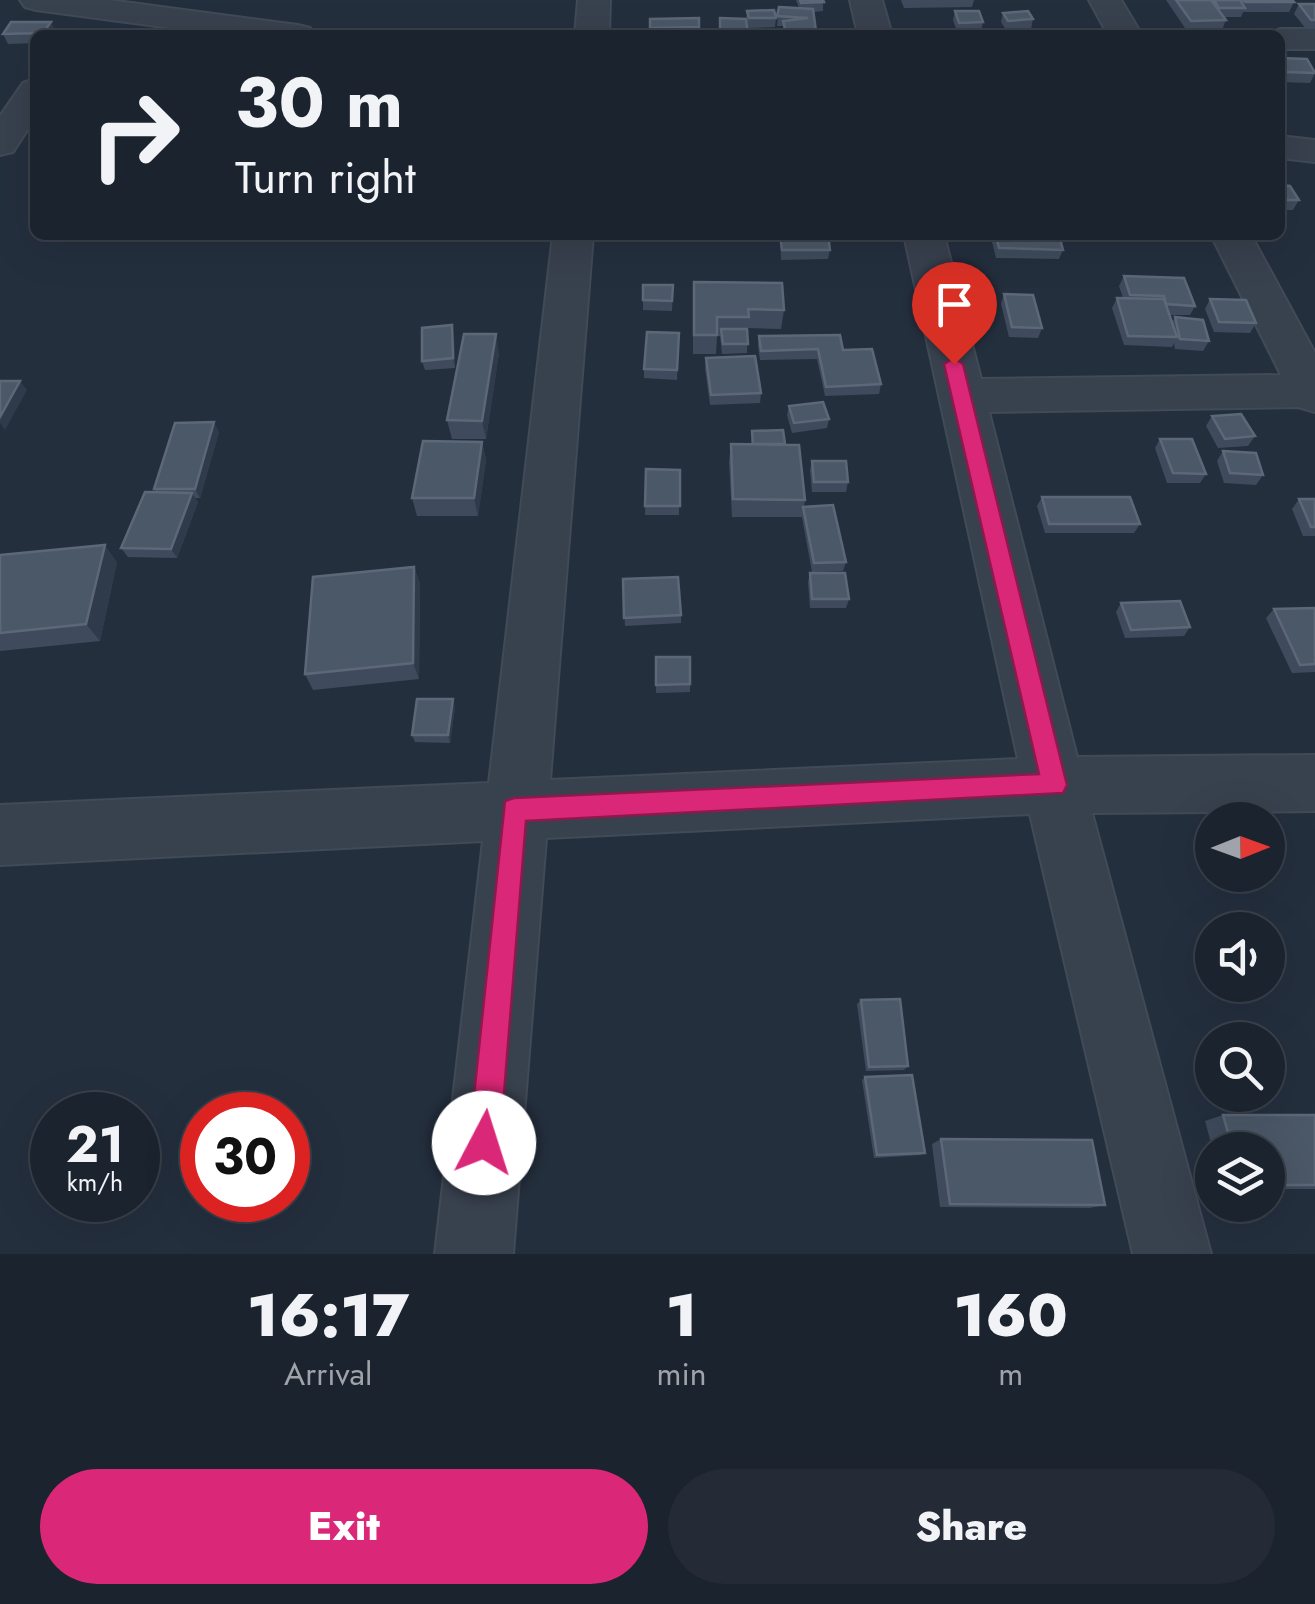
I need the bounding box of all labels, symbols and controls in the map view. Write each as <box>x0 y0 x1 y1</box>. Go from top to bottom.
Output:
text: 30 m <box>235 52 403 153</box>
icon: right <box>70 70 200 200</box>
text: Turn right <box>235 145 416 210</box>
pin <box>912 262 997 365</box>
icon: arrive <box>927 277 982 332</box>
north arrow <box>1195 802 1285 892</box>
map controls <box>1195 802 1285 1222</box>
button: sound <box>1195 912 1285 1002</box>
button: search <box>1195 1022 1285 1112</box>
position arrow <box>432 1091 536 1195</box>
speed limit sign: 30 <box>180 1092 310 1222</box>
text: 21 <box>66 1108 124 1181</box>
button: layers <box>1195 1132 1285 1222</box>
text: km/h <box>67 1164 123 1200</box>
text: 16:17 <box>247 1272 409 1359</box>
text: 1 <box>666 1272 697 1359</box>
text: 160 <box>954 1272 1068 1359</box>
text: Arrival <box>284 1351 372 1397</box>
text: min <box>656 1351 707 1397</box>
text: m <box>998 1351 1023 1397</box>
button: Exit <box>40 1469 648 1584</box>
button: Share <box>668 1469 1275 1584</box>

